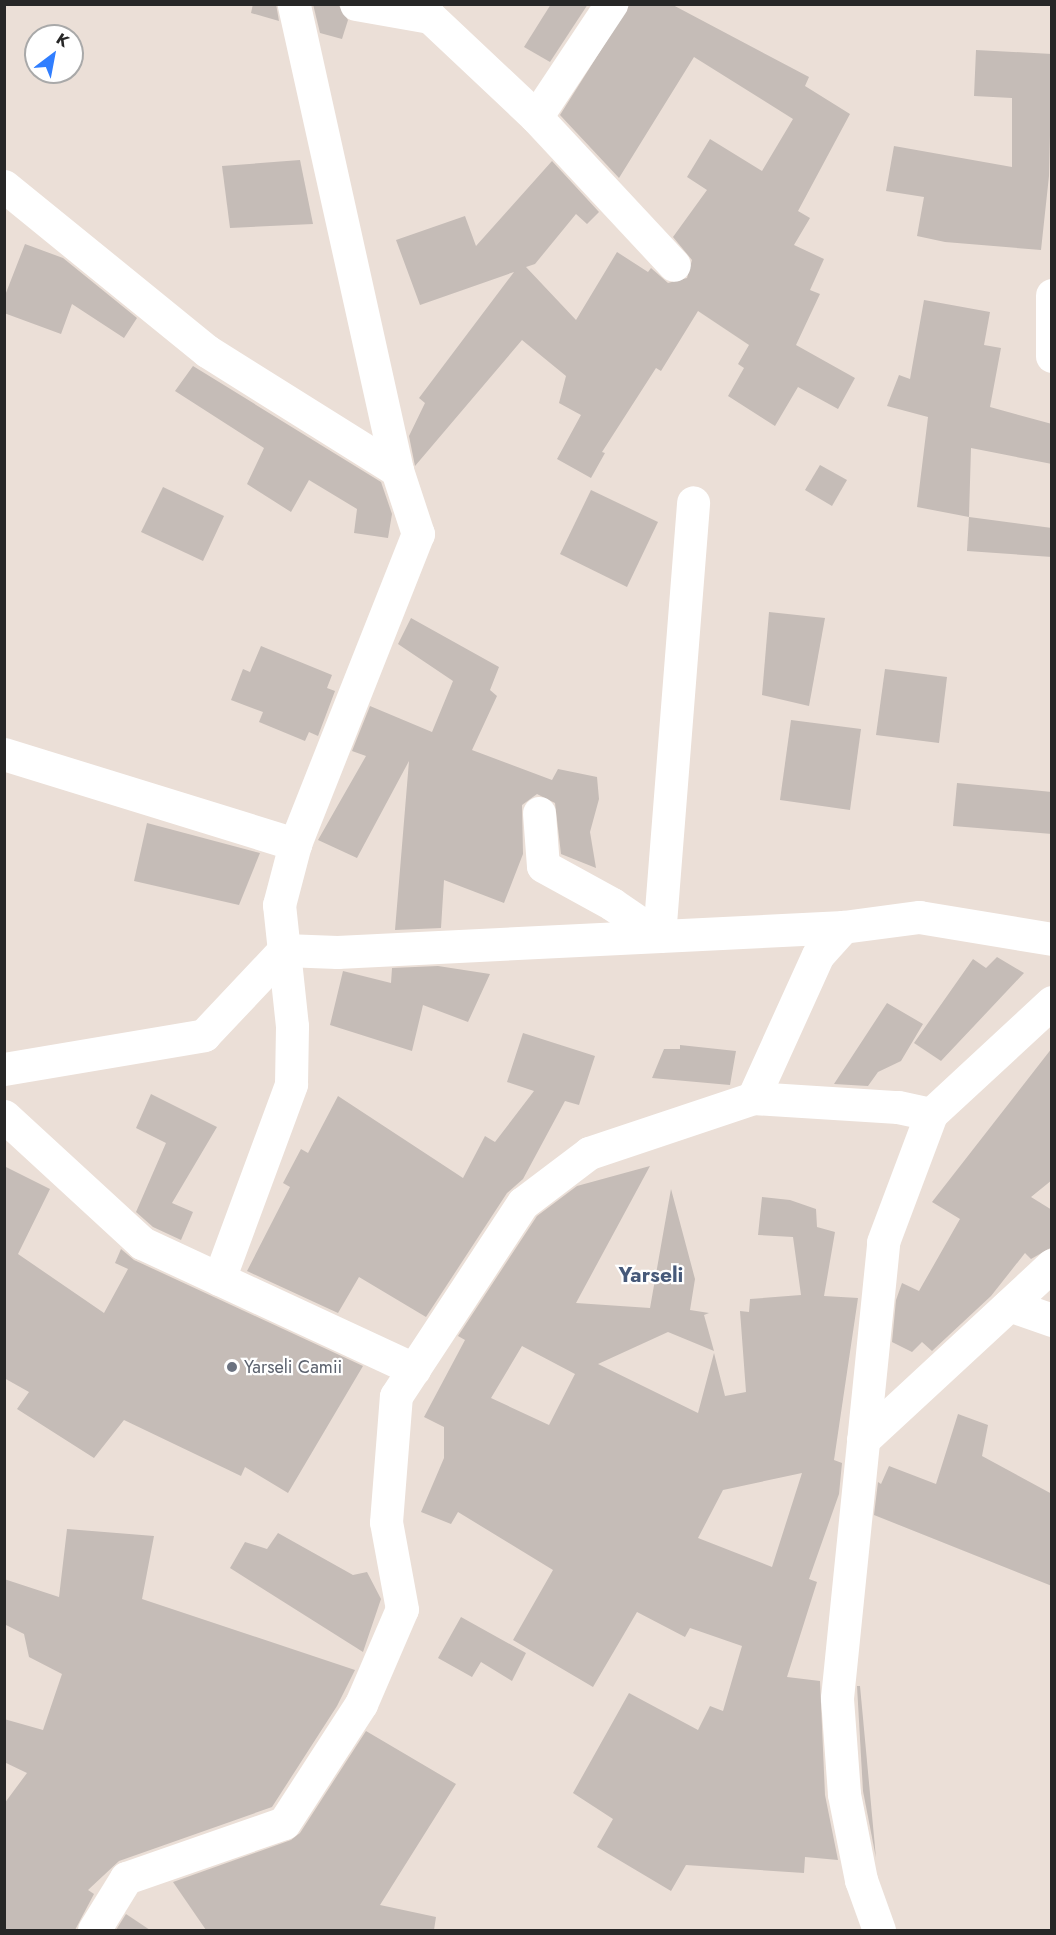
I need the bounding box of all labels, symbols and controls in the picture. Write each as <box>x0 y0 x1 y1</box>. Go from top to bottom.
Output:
north arrow <box>24 24 84 84</box>
text: K <box>52 27 74 53</box>
district label: Yarseli <box>619 1262 683 1288</box>
place label: Yarseli Camii <box>244 1356 342 1378</box>
marker: Yarseli Camii <box>225 1360 239 1374</box>

